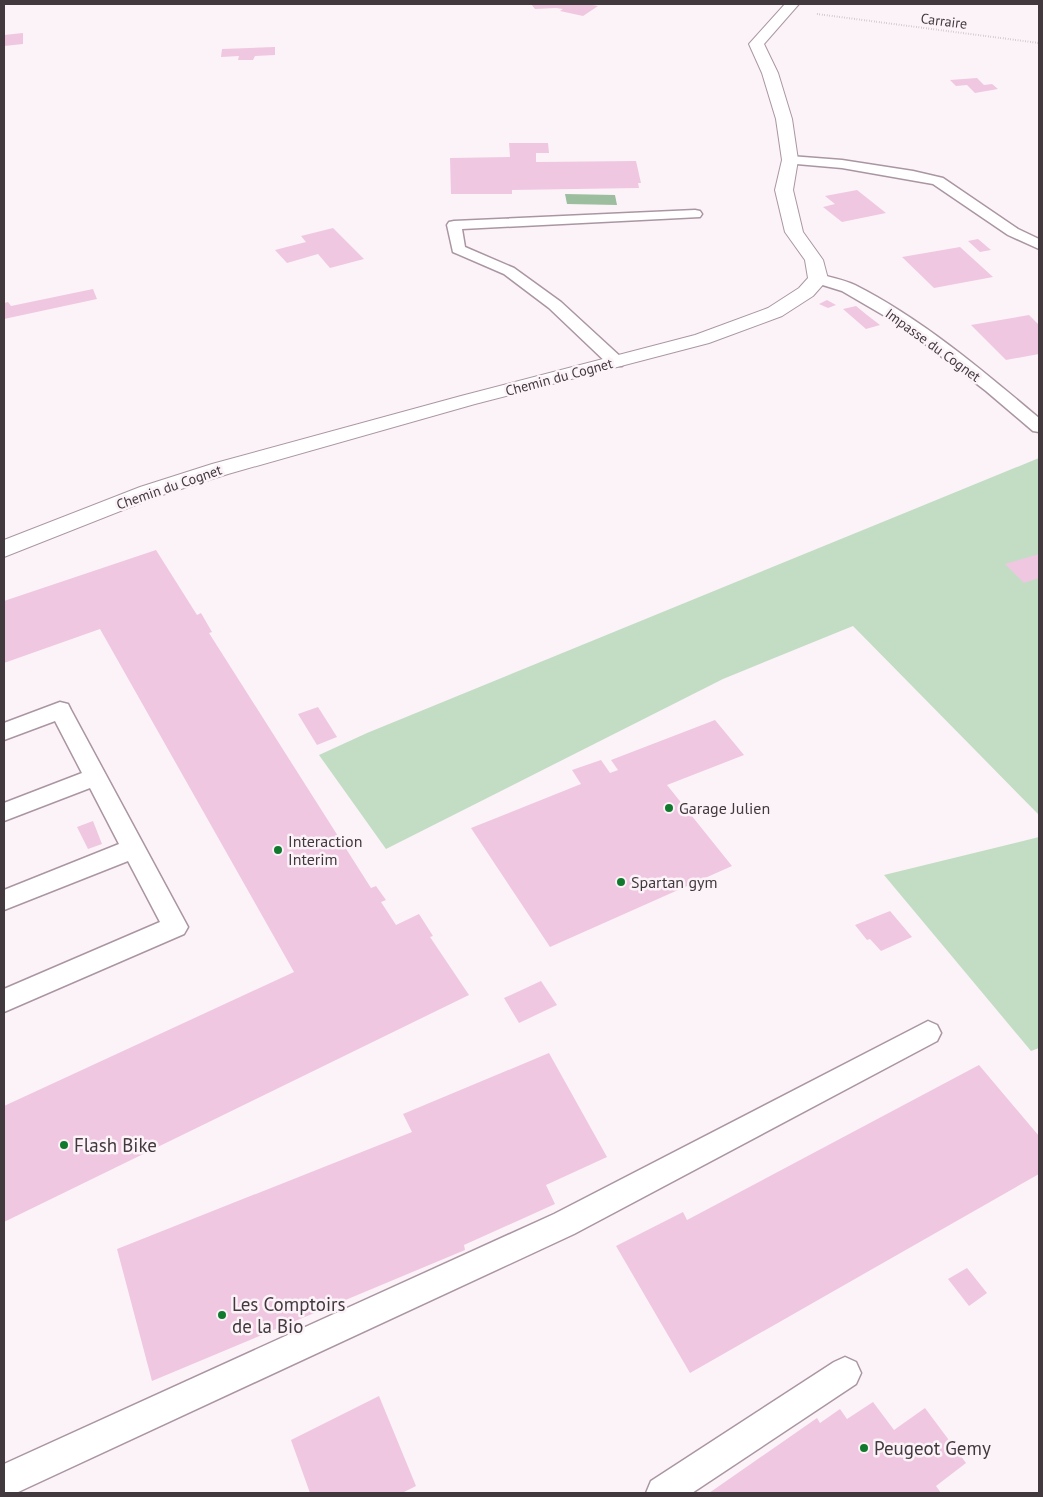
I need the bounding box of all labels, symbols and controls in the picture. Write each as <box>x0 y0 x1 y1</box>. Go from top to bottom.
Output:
street label: Carraire <box>920 9 968 33</box>
street label: Impasse du Cognet <box>882 304 984 386</box>
street label: Chemin du Cognet <box>503 354 615 400</box>
street label: Chemin du Cognet <box>114 460 224 513</box>
place label: Garage Julien <box>679 798 770 818</box>
marker: Garage Julien <box>663 802 675 814</box>
place label: Interaction Interim <box>288 831 362 869</box>
marker: Interaction Interim <box>272 844 284 856</box>
place label: Spartan gym <box>631 872 717 892</box>
marker: Spartan gym <box>615 876 627 888</box>
place label: Flash Bike <box>74 1133 157 1157</box>
marker: Flash Bike <box>58 1139 70 1151</box>
place label: Les Comptoirs de la Bio <box>232 1292 345 1338</box>
marker: Les Comptoirs de la Bio <box>216 1309 228 1321</box>
place label: Peugeot Gemy <box>874 1436 991 1460</box>
marker: Peugeot Gemy <box>858 1442 870 1454</box>

